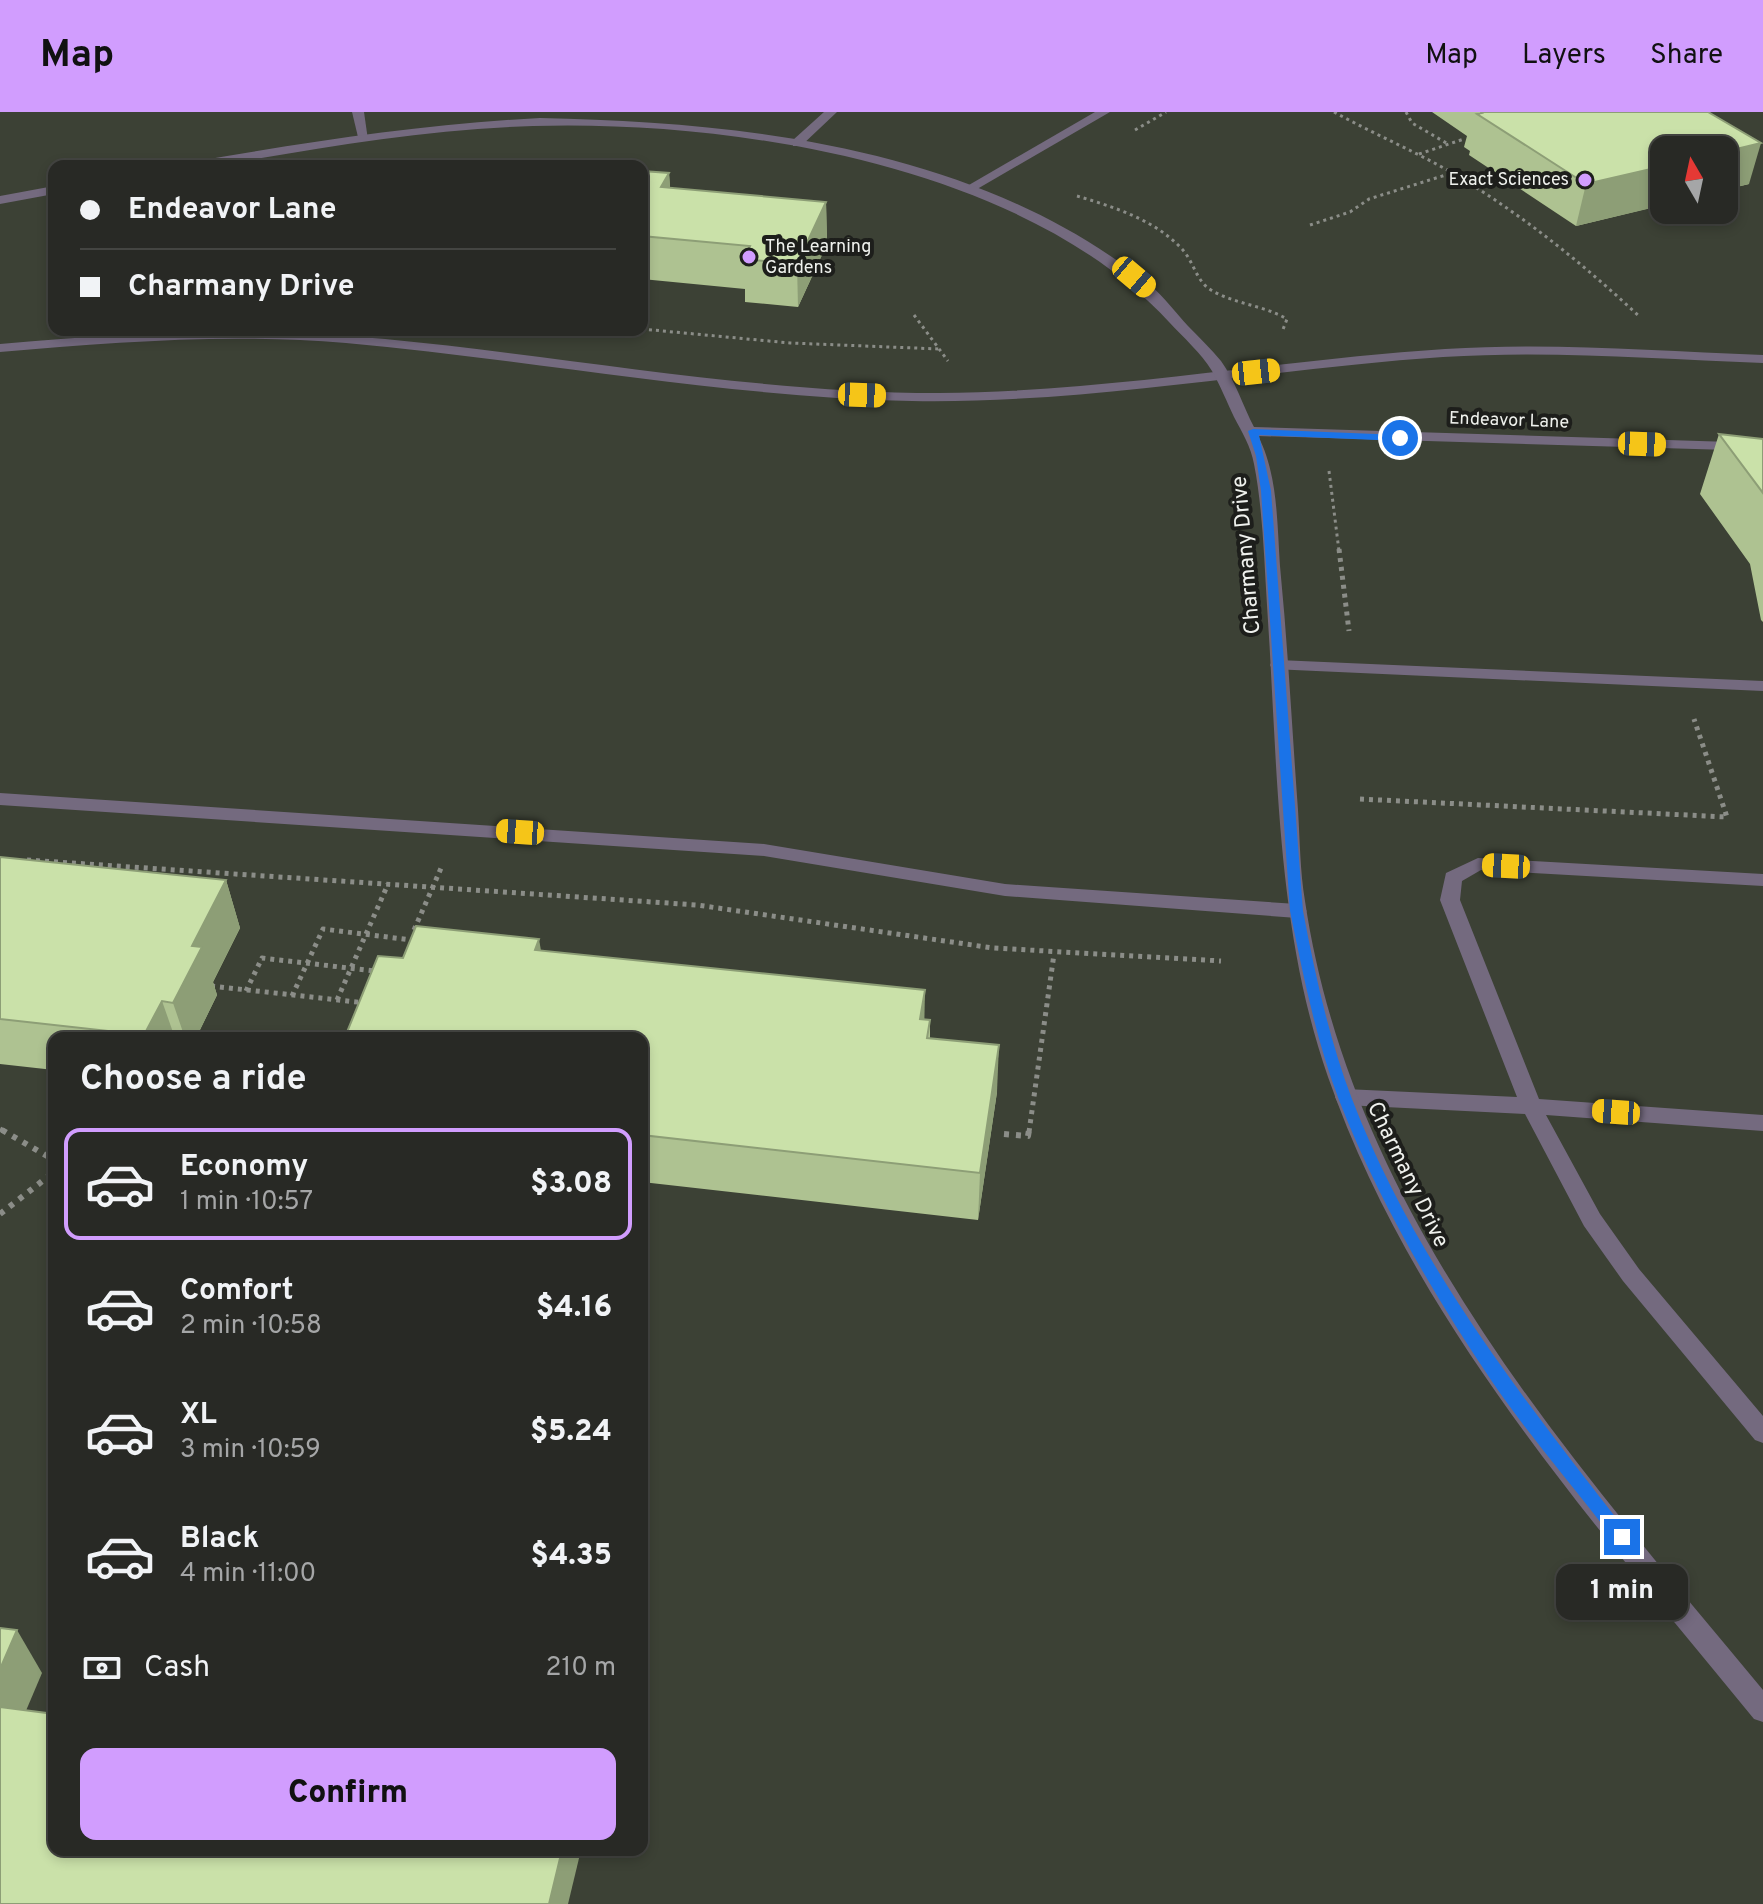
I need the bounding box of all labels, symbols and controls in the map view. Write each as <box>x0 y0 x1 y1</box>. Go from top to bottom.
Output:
text: Map <box>40 32 114 81</box>
text: Map <box>1425 38 1478 74</box>
text: Layers <box>1522 38 1606 74</box>
text: Share <box>1650 38 1723 74</box>
north arrow <box>1650 136 1738 224</box>
map controls <box>1650 136 1738 224</box>
place label: Exact Sciences <box>1448 169 1569 192</box>
marker: Exact Sciences <box>1576 171 1594 189</box>
text: Endeavor Lane <box>128 192 336 229</box>
place label: The Learning Gardens <box>765 236 871 280</box>
marker: The Learning Gardens <box>740 248 758 266</box>
car <box>1108 252 1160 302</box>
text: Charmany Drive <box>128 269 354 306</box>
car <box>1231 358 1281 386</box>
car <box>838 382 886 408</box>
street label: Endeavor Lane <box>1448 407 1570 435</box>
route start <box>1382 420 1418 456</box>
car <box>1618 431 1666 457</box>
street label: Charmany Drive <box>1227 475 1267 635</box>
car <box>495 818 545 846</box>
car <box>1481 853 1531 879</box>
text: Choose a ride <box>80 1057 306 1103</box>
street label: Charmany Drive <box>1360 1098 1454 1252</box>
car <box>1591 1098 1641 1126</box>
icon: car <box>84 1148 156 1220</box>
text: Economy <box>180 1149 308 1186</box>
text: $3.08 <box>530 1166 612 1203</box>
text: 1 min · 10:57 <box>180 1186 313 1219</box>
icon: car <box>84 1272 156 1344</box>
text: Comfort <box>180 1273 293 1310</box>
text: $4.16 <box>536 1290 612 1327</box>
text: 2 min · 10:58 <box>180 1310 322 1343</box>
icon: car <box>84 1396 156 1468</box>
text: XL <box>180 1397 217 1434</box>
text: $5.24 <box>530 1414 612 1451</box>
text: 3 min · 10:59 <box>180 1434 321 1467</box>
route end <box>1604 1519 1640 1555</box>
icon: car <box>84 1520 156 1592</box>
text: Black <box>180 1521 259 1558</box>
text: $4.35 <box>531 1538 612 1575</box>
text: 4 min · 11:00 <box>180 1558 316 1591</box>
callout: 1 min <box>1556 1565 1688 1621</box>
text: 1 min <box>1590 1575 1654 1608</box>
icon: cash <box>80 1646 124 1690</box>
text: Cash <box>144 1650 210 1687</box>
text: 210 m <box>546 1652 616 1685</box>
button: Confirm <box>80 1748 616 1840</box>

